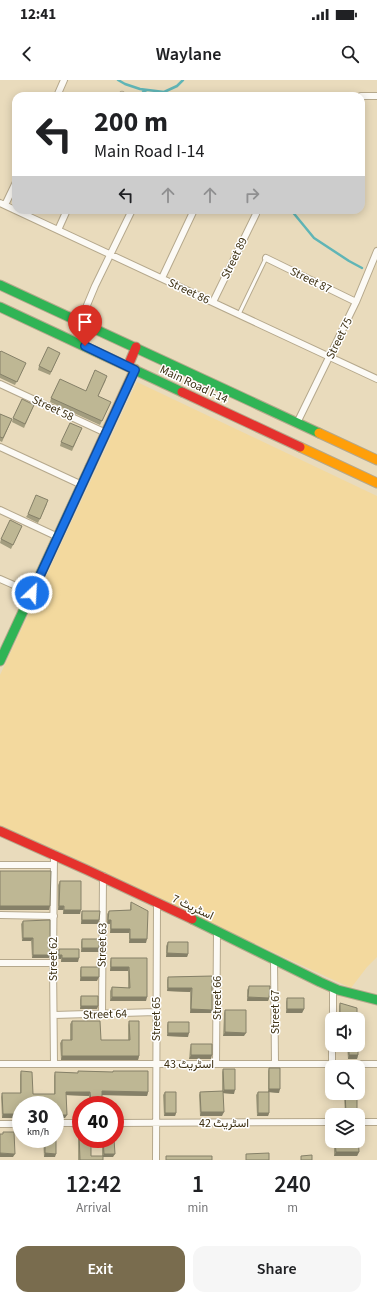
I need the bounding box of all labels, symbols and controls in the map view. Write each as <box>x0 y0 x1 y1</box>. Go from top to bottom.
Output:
text: 12:41 <box>20 4 56 25</box>
text: Waylane <box>156 42 221 67</box>
icon: back <box>16 43 38 65</box>
icon: search <box>339 43 361 65</box>
text: 200 m <box>94 102 168 142</box>
icon: left <box>28 108 80 160</box>
text: Main Road I-14 <box>94 139 205 164</box>
icon: left <box>115 184 137 206</box>
icon: ahead <box>157 184 179 206</box>
icon: ahead <box>199 184 221 206</box>
icon: right <box>241 184 263 206</box>
street label: Street 89 <box>217 235 252 282</box>
street label: Street 87 <box>287 263 334 298</box>
street label: Street 86 <box>165 274 213 309</box>
pin <box>68 305 102 346</box>
icon: arrive <box>74 311 96 333</box>
street label: Street 75 <box>322 315 357 362</box>
street label: Main Road I-14 <box>157 361 231 408</box>
street label: Street 58 <box>29 391 77 426</box>
position arrow <box>11 572 53 614</box>
street label: اسٹریٹ 7 <box>169 890 216 924</box>
street label: Street 63 <box>94 923 111 967</box>
street label: Street 62 <box>45 937 62 981</box>
street label: Street 66 <box>209 976 226 1020</box>
street label: Street 67 <box>267 990 284 1034</box>
street label: Street 65 <box>148 997 165 1041</box>
street label: Street 64 <box>83 1005 128 1024</box>
map controls <box>325 1012 365 1148</box>
button: sound <box>325 1012 365 1052</box>
street label: اسٹریٹ 43 <box>164 1056 214 1073</box>
button: search <box>325 1060 365 1100</box>
speed limit sign: 40 <box>72 1096 124 1148</box>
text: 30 <box>27 1103 49 1131</box>
button: layers <box>325 1108 365 1148</box>
street label: اسٹریٹ 42 <box>199 1115 249 1132</box>
text: km/h <box>27 1125 49 1139</box>
text: 12:42 <box>66 1167 122 1202</box>
text: 1 <box>192 1167 204 1202</box>
text: 240 <box>274 1167 311 1202</box>
text: Arrival <box>76 1199 111 1217</box>
text: min <box>187 1199 208 1217</box>
text: m <box>287 1199 298 1217</box>
button: Exit <box>16 1246 185 1292</box>
button: Share <box>193 1246 361 1292</box>

